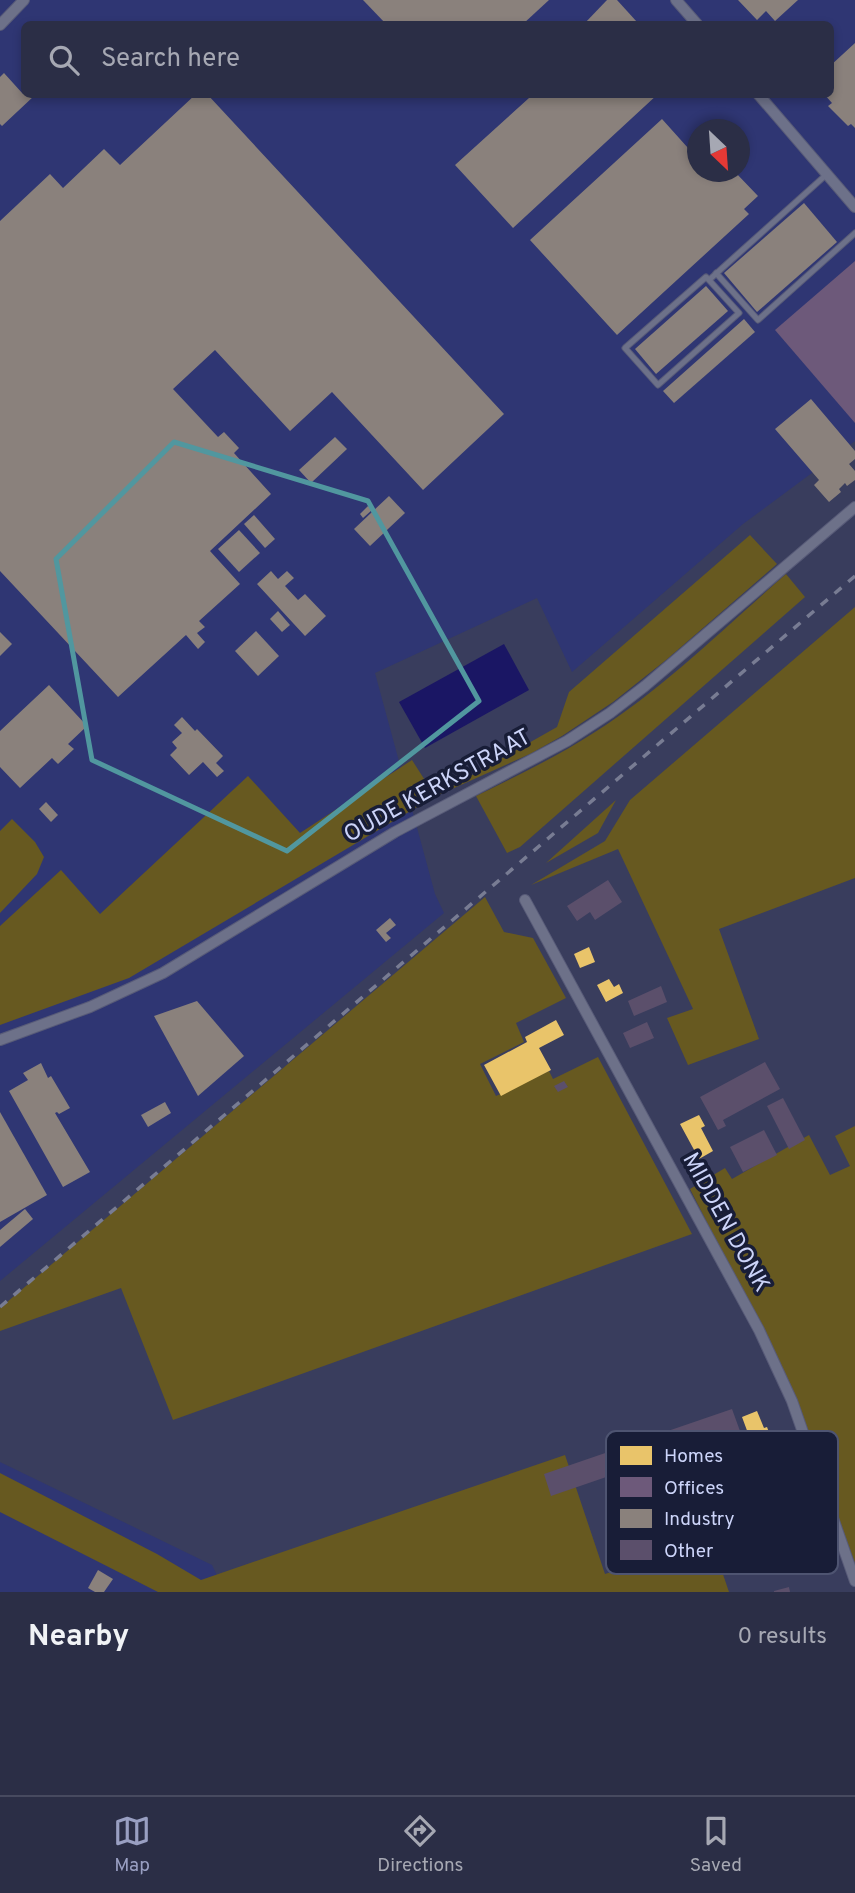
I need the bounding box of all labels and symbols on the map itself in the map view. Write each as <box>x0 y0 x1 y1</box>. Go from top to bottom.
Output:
north arrow <box>687 119 750 182</box>
street label: OUDE KERKSTRAAT <box>339 724 537 850</box>
street label: MIDDEN DONK <box>675 1148 775 1298</box>
legend <box>606 1431 838 1574</box>
text: Homes <box>664 1445 723 1469</box>
text: Offices <box>664 1477 724 1501</box>
text: Industry <box>664 1508 734 1532</box>
text: Other <box>664 1540 714 1564</box>

